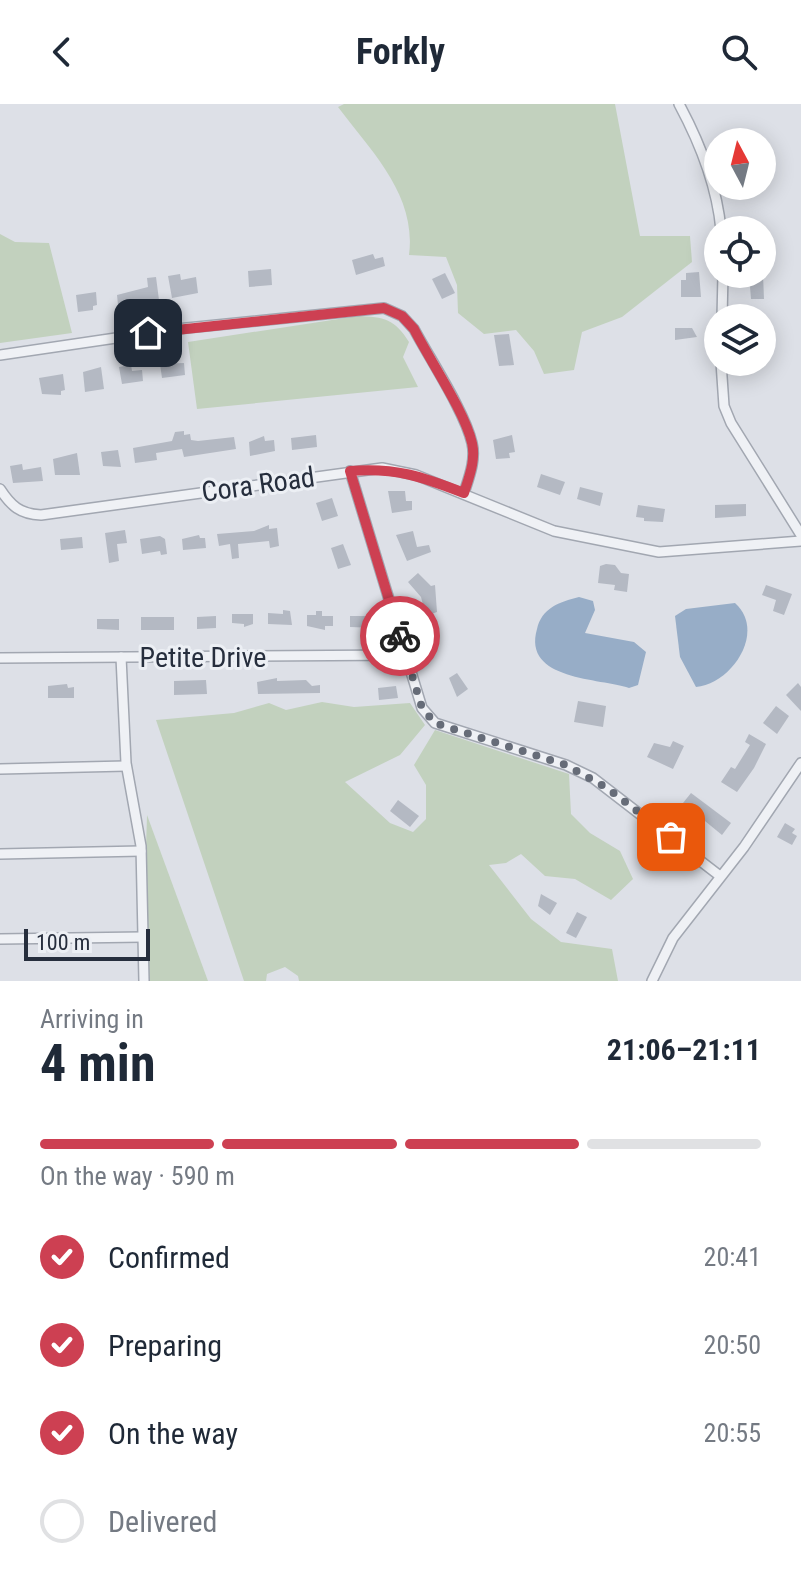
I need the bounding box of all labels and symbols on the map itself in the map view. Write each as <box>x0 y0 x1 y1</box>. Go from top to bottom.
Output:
north arrow <box>704 128 776 200</box>
pin <box>114 299 182 367</box>
street label: Cora Road <box>199 460 317 509</box>
courier <box>360 596 440 676</box>
street label: Petite Drive <box>140 641 266 674</box>
pin <box>637 803 705 871</box>
scale bar <box>24 925 150 961</box>

